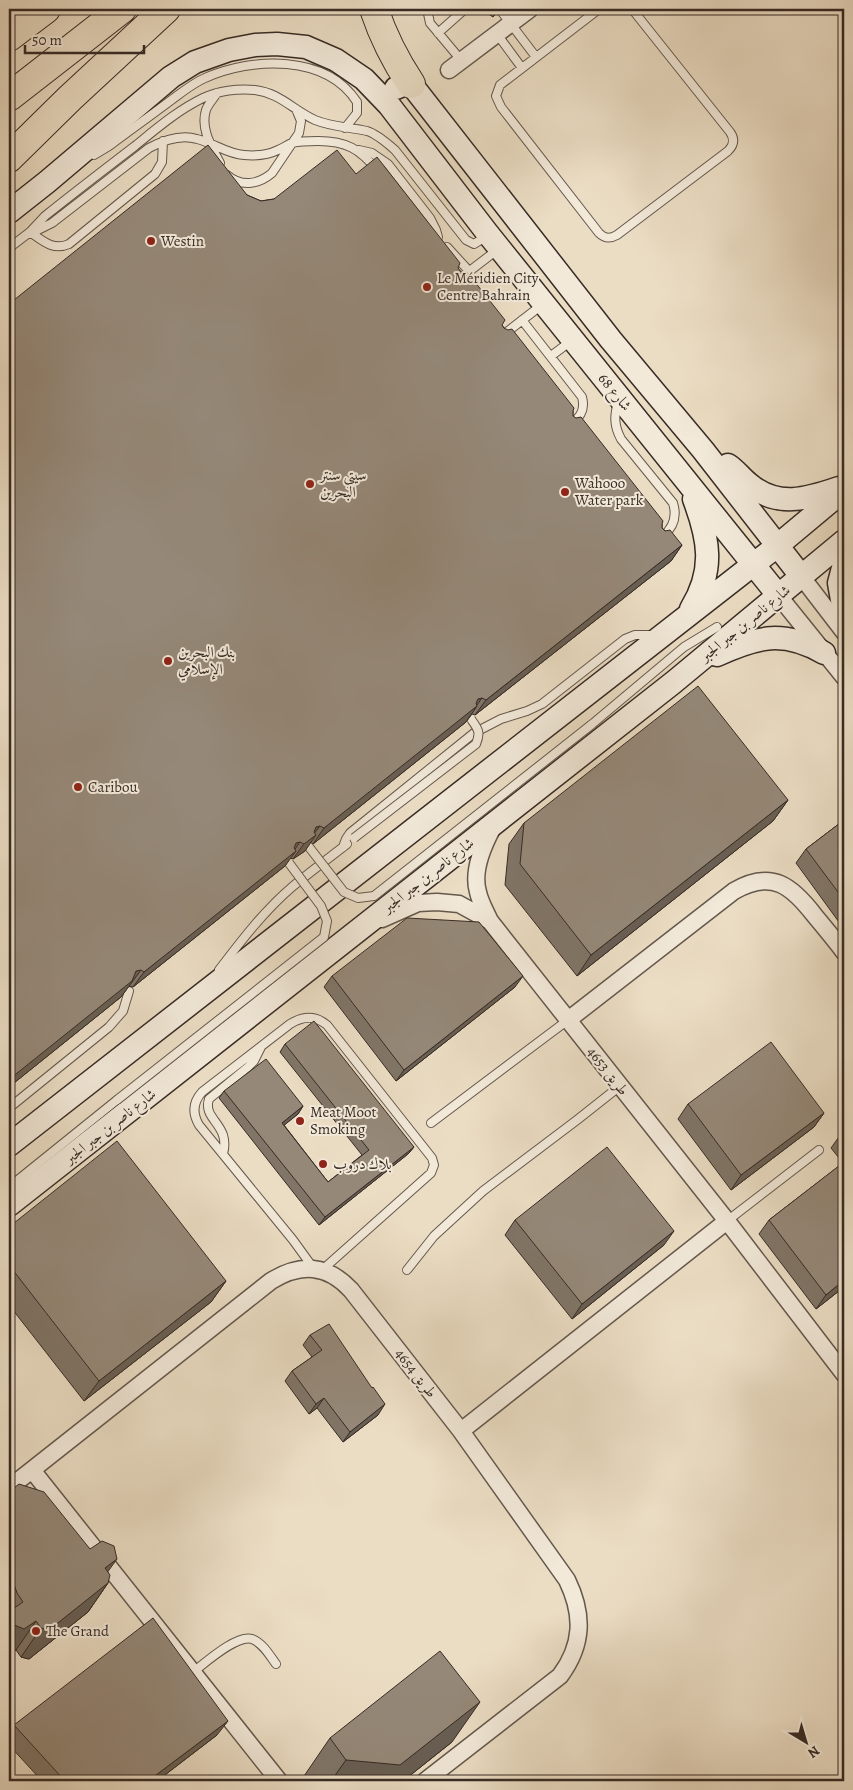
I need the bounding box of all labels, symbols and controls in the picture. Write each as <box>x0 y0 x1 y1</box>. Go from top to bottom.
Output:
scale bar <box>25 22 144 54</box>
text: 50 m <box>32 30 62 50</box>
place label: Westin <box>160 231 204 251</box>
marker: Westin <box>145 235 157 247</box>
place label: Le Méridien City Centre Bahrain <box>437 268 539 305</box>
marker: Le Méridien City Centre Bahrain <box>421 281 433 293</box>
street label: شارع 68 <box>591 369 636 417</box>
place label: سيتي سنتر البحرين <box>318 465 367 502</box>
place label: Wahooo Water park <box>574 473 644 510</box>
marker: سيتي سنتر البحرين <box>304 478 316 490</box>
marker: Wahooo Water park <box>559 486 571 498</box>
street label: شارع ناصر بن جبر الجبر <box>694 580 796 669</box>
place label: بنك البحرين الإسلامي <box>178 642 235 681</box>
marker: بنك البحرين الإسلامي <box>162 655 174 667</box>
place label: Caribou <box>88 777 138 797</box>
marker: Caribou <box>72 781 84 793</box>
street label: شارع ناصر بن جبر الجبر <box>376 833 480 921</box>
street label: طريق 4653 <box>583 1042 633 1100</box>
street label: شارع ناصر بن جبر الجبر <box>58 1084 162 1172</box>
place label: Meat Moot Smoking <box>310 1102 376 1139</box>
marker: Meat Moot Smoking <box>294 1115 306 1127</box>
place label: بلاك دروب <box>333 1154 392 1174</box>
marker: بلاك دروب <box>317 1158 329 1170</box>
street label: طريق 4654 <box>390 1344 442 1402</box>
place label: The Grand <box>46 1621 110 1641</box>
marker: The Grand <box>30 1625 42 1637</box>
north arrow <box>780 1718 830 1768</box>
text: N <box>804 1741 824 1762</box>

